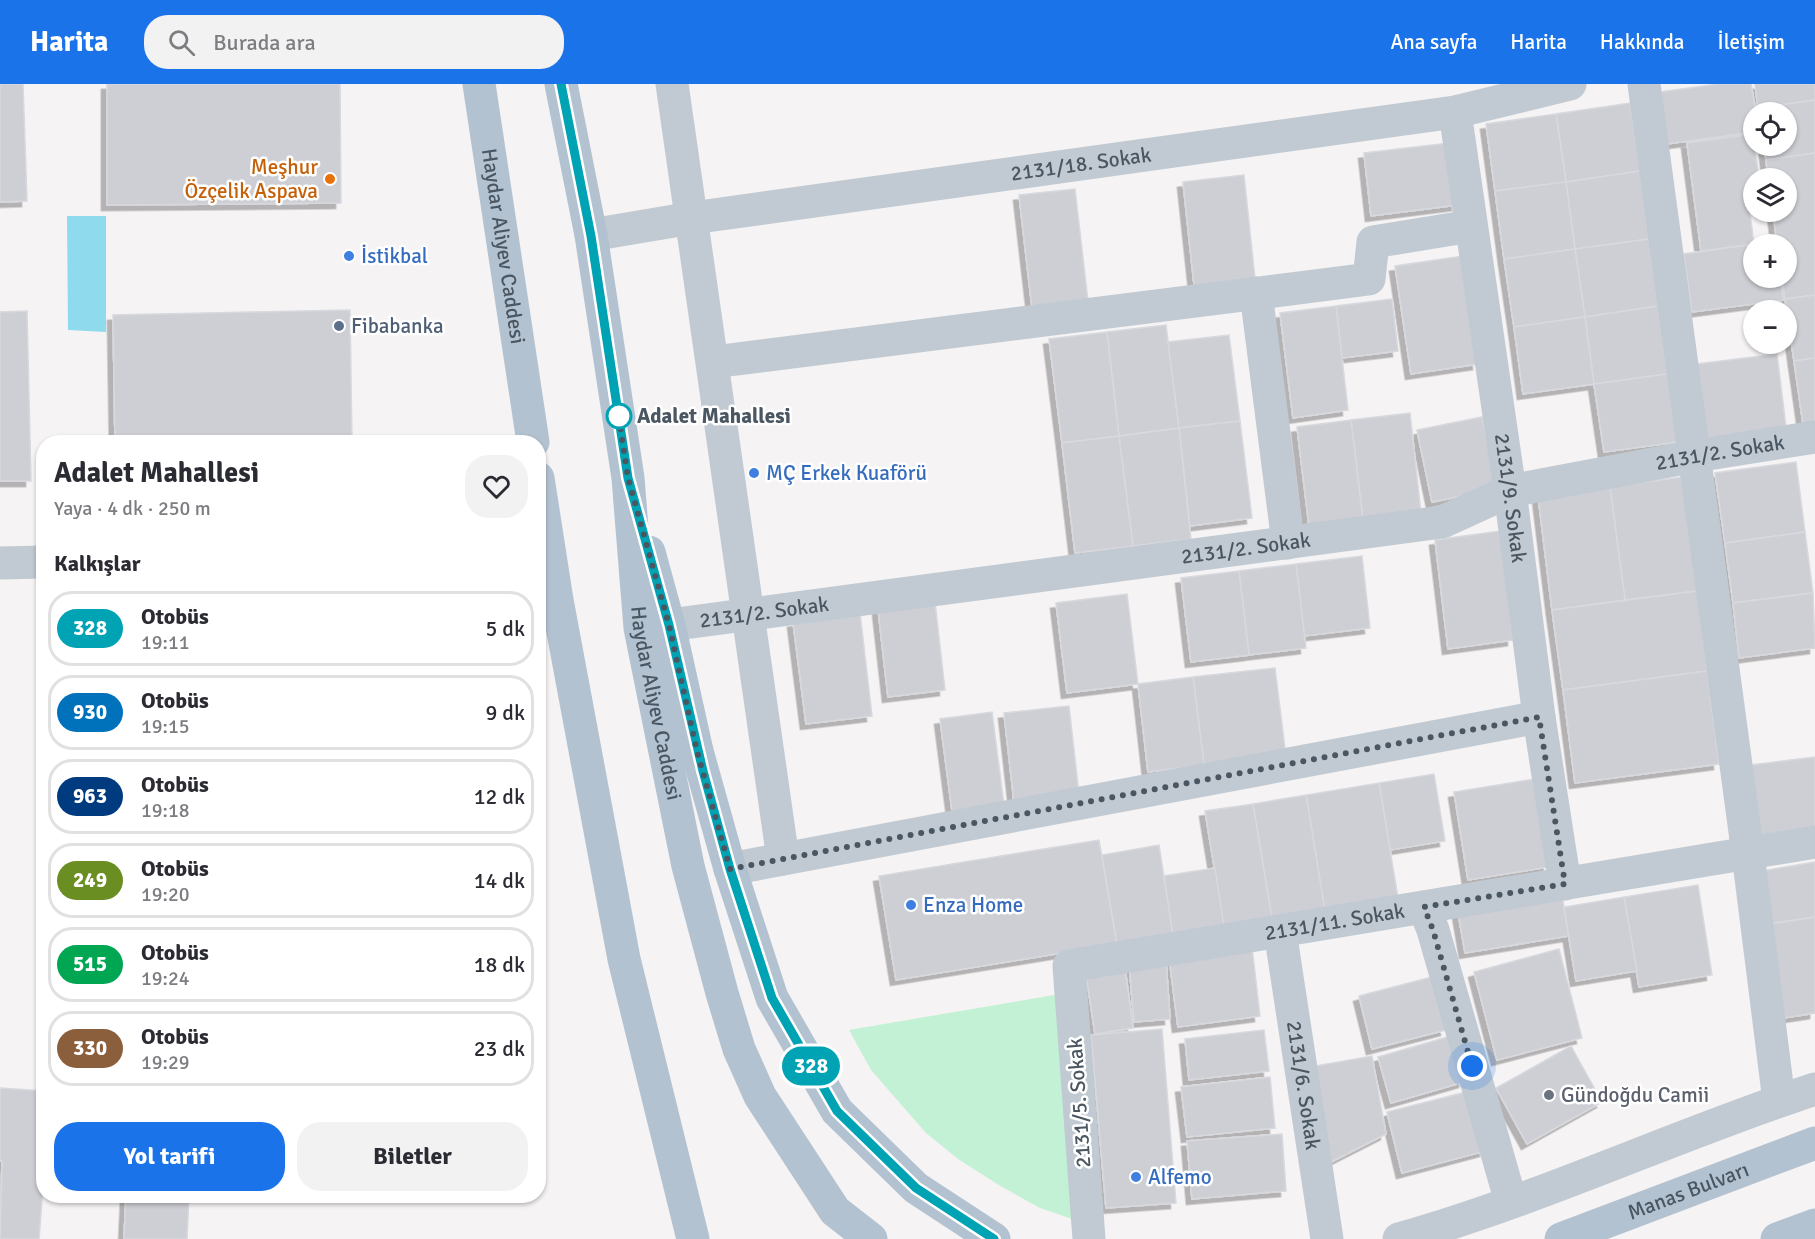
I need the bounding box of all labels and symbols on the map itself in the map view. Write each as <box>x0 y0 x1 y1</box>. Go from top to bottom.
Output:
street label: 2131/18. Sokak <box>1009 141 1153 187</box>
street label: Haydar Aliyev Caddesi <box>476 147 531 346</box>
place label: Meşhur Özçelik Aspava <box>185 154 318 204</box>
marker: Meşhur Özçelik Aspava <box>323 172 337 186</box>
place label: İstikbal <box>361 243 428 269</box>
marker: İstikbal <box>342 249 356 263</box>
place label: Fibabanka <box>351 313 444 339</box>
marker: Fibabanka <box>332 319 346 333</box>
marker: Adalet Mahallesi <box>606 403 632 429</box>
place label: Adalet Mahallesi <box>637 403 791 429</box>
street label: 2131/2. Sokak <box>1653 429 1787 476</box>
street label: 2131/9. Sokak <box>1489 432 1532 565</box>
place label: MÇ Erkek Kuaförü <box>766 460 927 486</box>
marker: MÇ Erkek Kuaförü <box>747 466 761 480</box>
street label: 2131/2. Sokak <box>1180 527 1313 570</box>
street label: 2131/2. Sokak <box>698 591 831 634</box>
street label: Haydar Aliyev Caddesi <box>625 605 687 803</box>
place label: Enza Home <box>923 892 1023 918</box>
street label: 2131/11. Sokak <box>1263 897 1407 946</box>
marker: Enza Home <box>904 898 918 912</box>
street label: 2131/6. Sokak <box>1281 1019 1326 1152</box>
street label: 2131/5. Sokak <box>1061 1037 1097 1169</box>
line badge: 328 <box>776 1046 846 1086</box>
your location <box>1457 1051 1487 1081</box>
place label: Gündoğdu Camii <box>1561 1082 1709 1108</box>
marker: Gündoğdu Camii <box>1542 1088 1556 1102</box>
street label: Manas Bulvarı <box>1624 1156 1753 1226</box>
place label: Alfemo <box>1148 1164 1212 1190</box>
marker: Alfemo <box>1129 1170 1143 1184</box>

